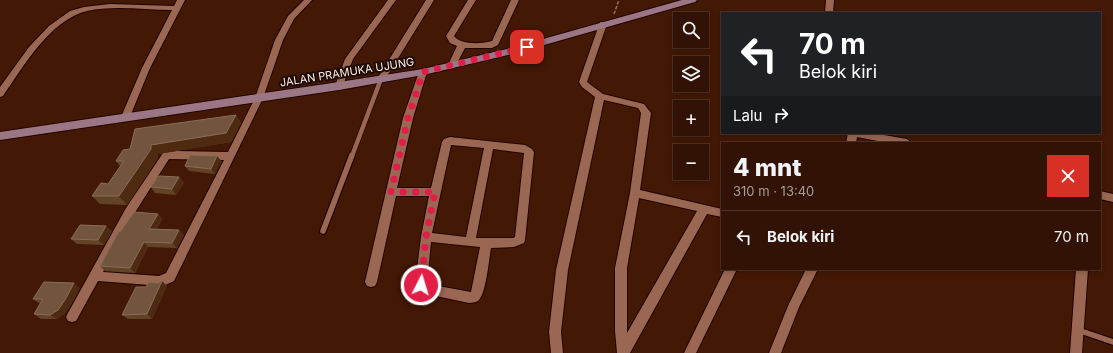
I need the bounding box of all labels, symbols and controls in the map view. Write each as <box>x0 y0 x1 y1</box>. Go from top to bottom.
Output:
map controls <box>673 12 709 180</box>
button: search <box>673 12 709 48</box>
text: 70 m <box>799 27 866 61</box>
icon: left <box>733 28 785 80</box>
pin <box>510 30 544 64</box>
icon: arrive <box>516 36 538 58</box>
street label: JALAN PRAMUKA UJUNG <box>279 54 415 90</box>
button: layers <box>673 56 709 92</box>
text: Belok kiri <box>799 61 877 82</box>
button: + <box>673 100 709 136</box>
icon: right <box>770 104 792 126</box>
text: Lalu <box>733 106 762 125</box>
button: − <box>673 144 709 180</box>
text: 4 mnt <box>733 153 801 182</box>
button: close <box>1047 155 1089 197</box>
text: 310 m · 13:40 <box>733 183 814 199</box>
icon: left <box>733 226 755 248</box>
text: Belok kiri <box>767 227 834 246</box>
text: 70 m <box>1054 227 1089 246</box>
position arrow <box>400 264 442 306</box>

